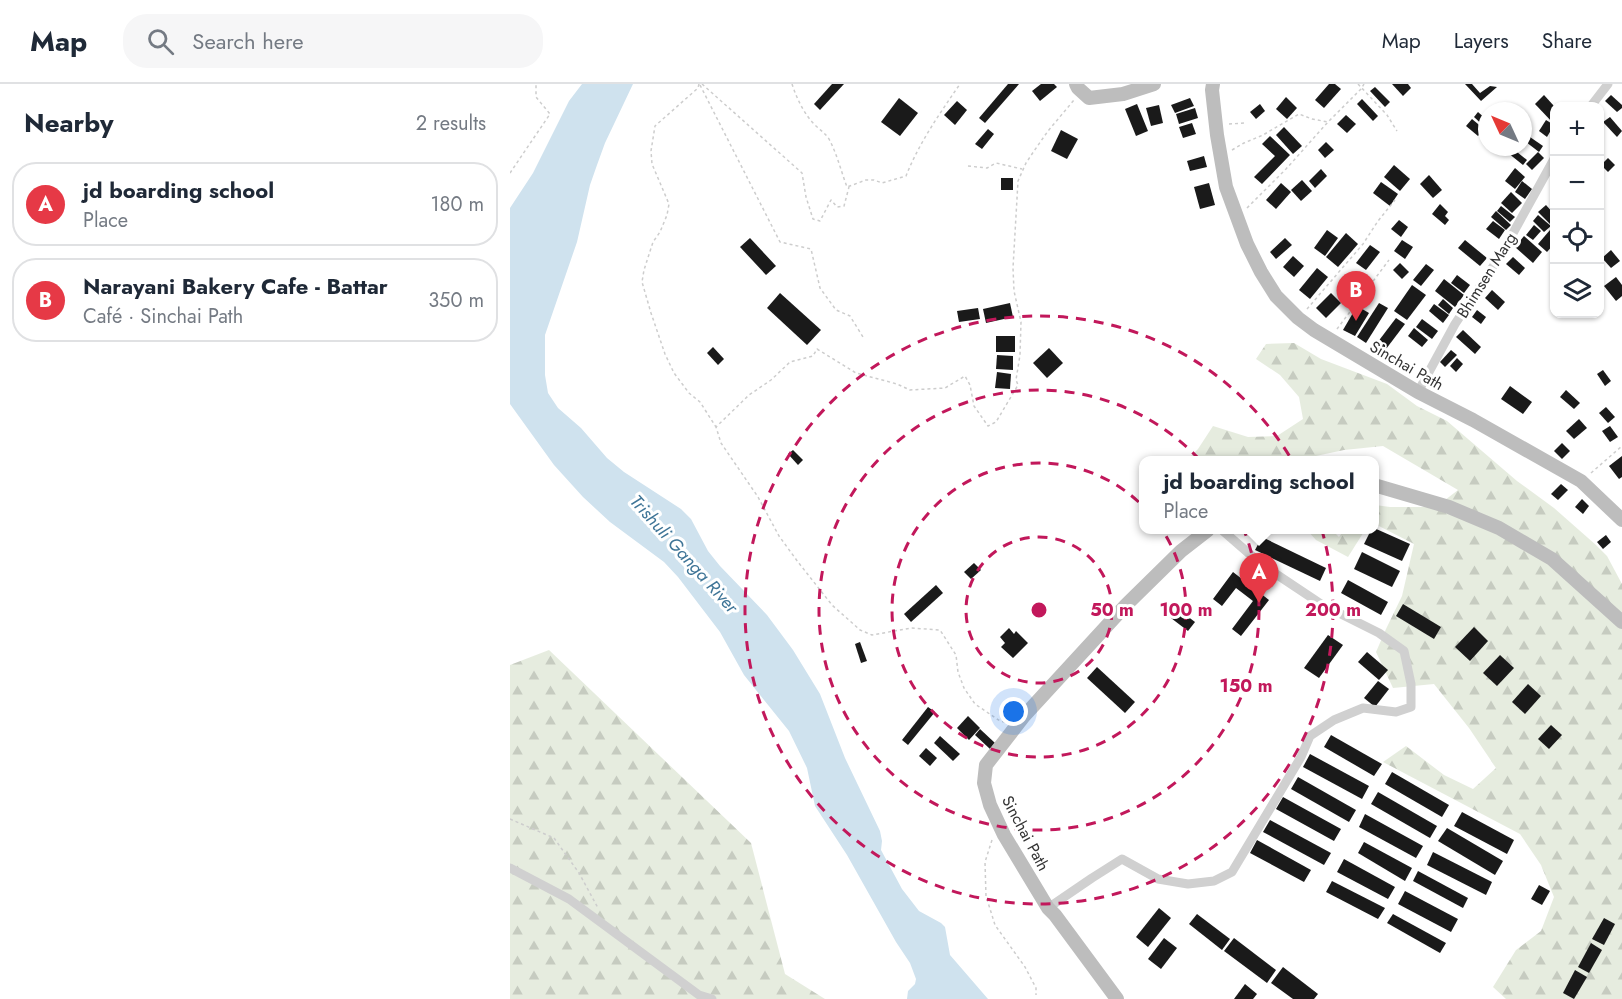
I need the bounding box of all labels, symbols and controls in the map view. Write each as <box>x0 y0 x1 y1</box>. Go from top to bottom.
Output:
search box <box>123 14 543 68</box>
text: Map <box>30 21 87 62</box>
icon: search <box>144 25 177 58</box>
text: Search here <box>192 25 304 57</box>
text: Map <box>1382 26 1421 56</box>
text: Layers <box>1454 26 1509 56</box>
text: Share <box>1542 26 1592 56</box>
north arrow <box>1478 102 1532 156</box>
map controls <box>1550 102 1604 318</box>
button: + <box>1550 102 1604 156</box>
text: Nearby <box>24 104 113 142</box>
text: 2 results <box>416 109 486 138</box>
button: − <box>1550 156 1604 210</box>
text: jd boarding school <box>83 174 274 206</box>
text: A <box>38 190 53 219</box>
text: 180 m <box>430 190 484 219</box>
text: Place <box>83 206 128 235</box>
button: locate <box>1550 210 1604 264</box>
street label: Bhimsen Marg <box>1451 228 1522 322</box>
button: layers <box>1550 264 1604 318</box>
text: Narayani Bakery Cafe - Battar <box>83 270 388 302</box>
pin: B <box>1336 272 1376 321</box>
text: B <box>39 286 52 315</box>
text: 350 m <box>428 286 484 315</box>
text: Café · Sinchai Path <box>83 302 243 331</box>
street label: Sinchai Path <box>1365 335 1448 396</box>
popup <box>1139 456 1379 534</box>
text: jd boarding school <box>1163 465 1355 497</box>
water label: Trishuli Ganga River <box>624 489 745 620</box>
text: Place <box>1163 497 1208 526</box>
pin: A <box>1240 554 1278 603</box>
text: 50 m <box>1090 597 1134 623</box>
text: 100 m <box>1159 597 1213 623</box>
text: 200 m <box>1305 597 1361 623</box>
centre of rings <box>1029 600 1049 620</box>
text: 150 m <box>1220 673 1272 699</box>
your location <box>999 697 1028 726</box>
street label: Sinchai Path <box>996 792 1055 875</box>

